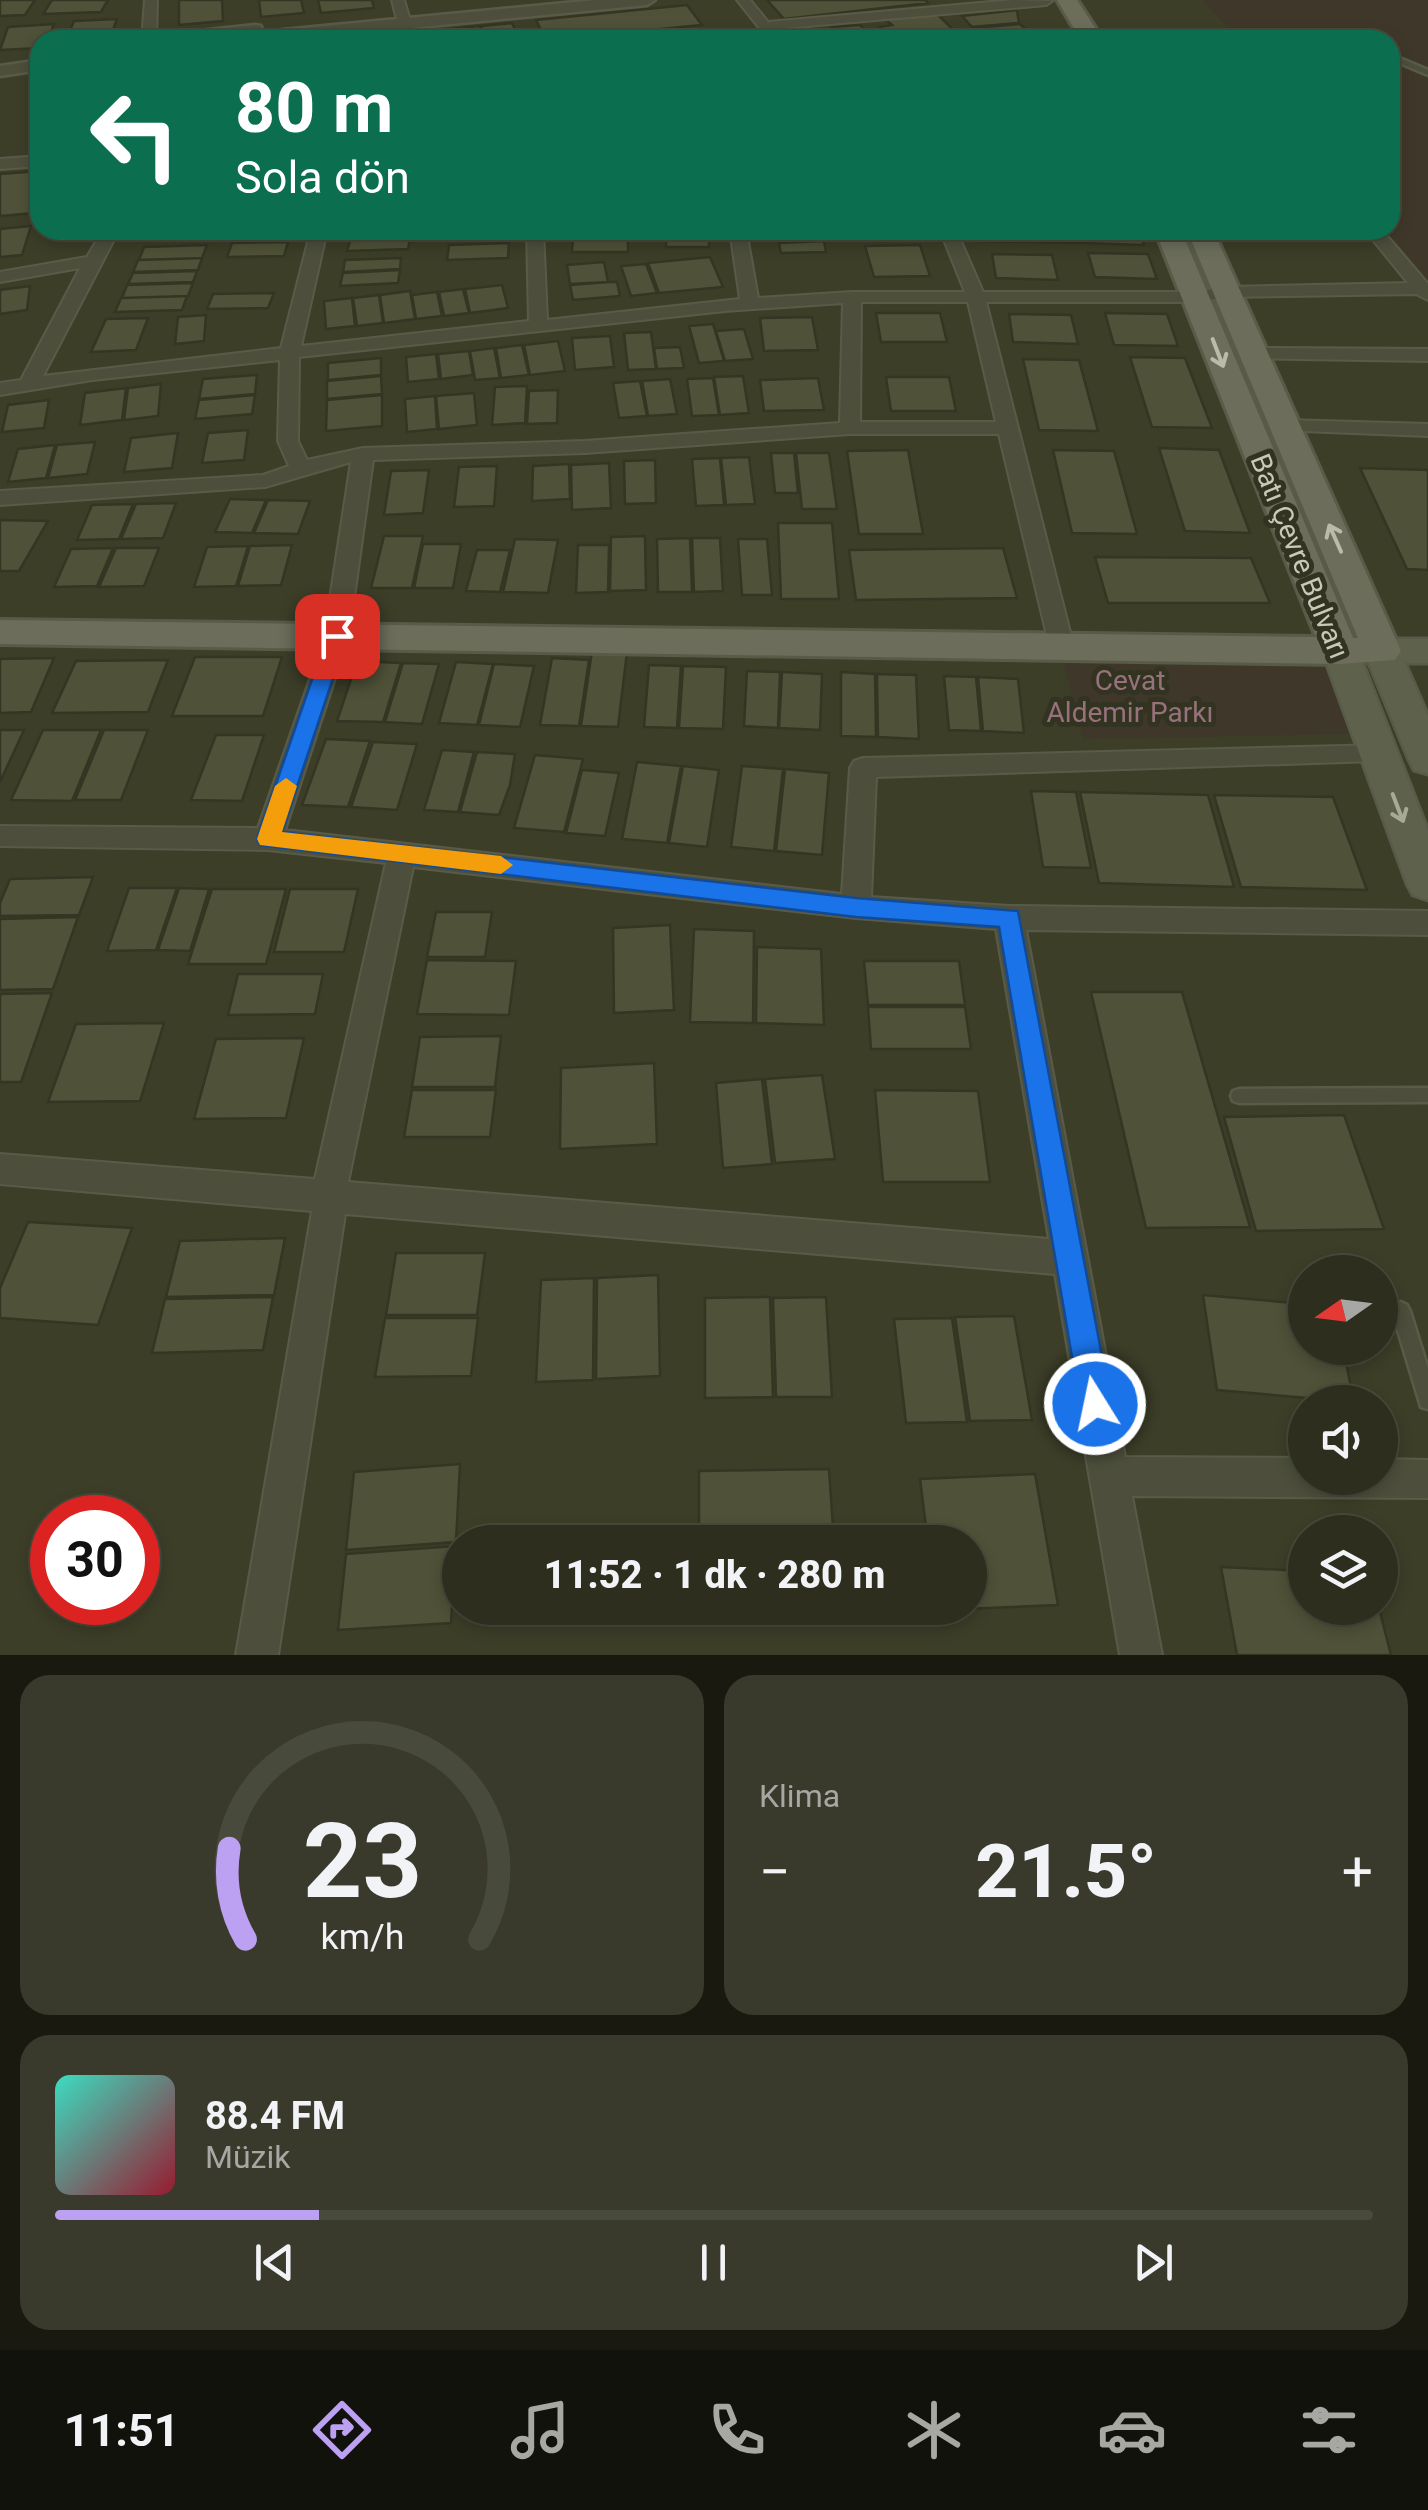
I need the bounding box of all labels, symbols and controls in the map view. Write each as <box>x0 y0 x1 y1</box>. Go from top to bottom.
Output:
text: 80 m <box>235 67 393 149</box>
icon: left <box>70 70 200 200</box>
text: Sola dön <box>235 151 410 204</box>
one-way arrow <box>1211 337 1229 367</box>
street label: Batı Çevre Bulvarı <box>1243 449 1356 663</box>
one-way arrow <box>1325 523 1343 554</box>
pin <box>295 594 380 679</box>
icon: arrive <box>310 609 365 664</box>
park label: Cevat Aldemir Parkı <box>1047 664 1213 729</box>
one-way arrow <box>1390 792 1408 823</box>
north arrow <box>1288 1255 1398 1365</box>
map controls <box>1288 1255 1398 1625</box>
position arrow <box>1043 1352 1147 1456</box>
button: sound <box>1288 1385 1398 1495</box>
speed limit sign: 30 <box>30 1495 160 1625</box>
button: layers <box>1288 1515 1398 1625</box>
text: 11:52 · 1 dk · 280 m <box>544 1553 885 1597</box>
text: Klima <box>759 1777 840 1815</box>
text: 23 <box>302 1801 422 1922</box>
text: 21.5° <box>975 1827 1157 1915</box>
text: − <box>759 1840 790 1904</box>
text: + <box>1342 1840 1373 1904</box>
text: km/h <box>320 1916 404 1958</box>
text: 88.4 FM <box>205 2094 345 2138</box>
text: Müzik <box>205 2138 290 2176</box>
icon: previous <box>247 2235 302 2290</box>
icon: pause <box>686 2235 741 2290</box>
icon: next <box>1126 2235 1181 2290</box>
icon: directions <box>307 2395 377 2465</box>
icon: music <box>505 2395 575 2465</box>
icon: phone <box>702 2395 772 2465</box>
icon: climate <box>899 2395 969 2465</box>
icon: car <box>1097 2395 1167 2465</box>
icon: filters <box>1294 2395 1364 2465</box>
text: 11:51 <box>64 2404 180 2457</box>

